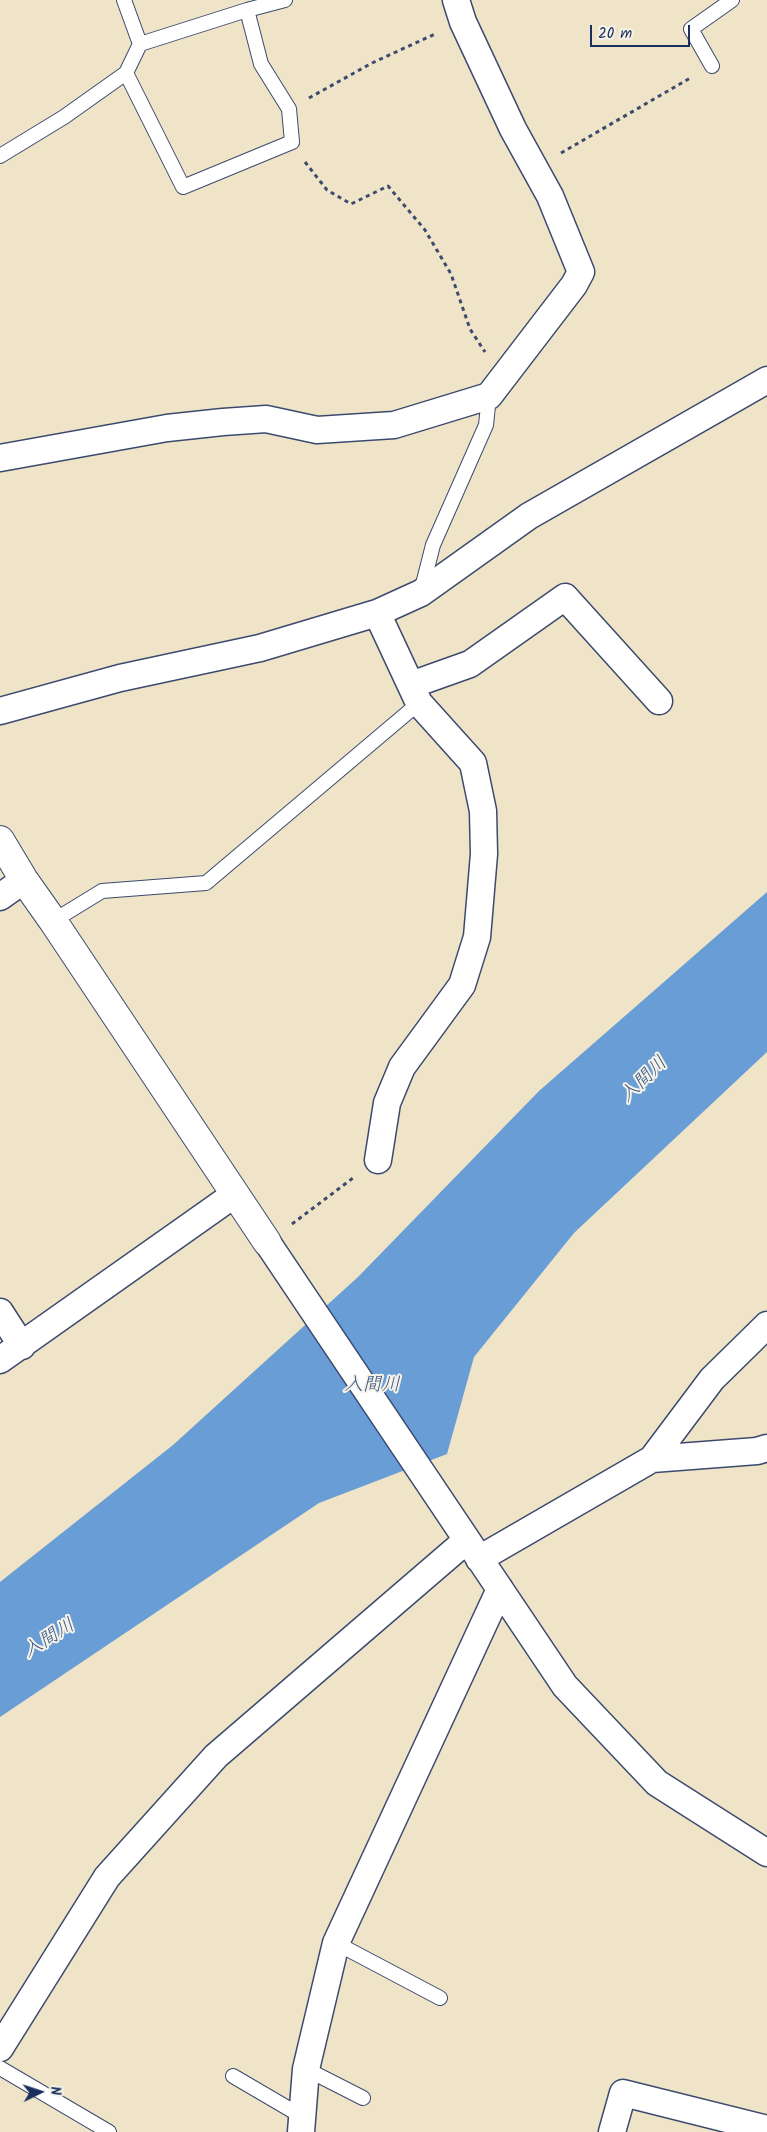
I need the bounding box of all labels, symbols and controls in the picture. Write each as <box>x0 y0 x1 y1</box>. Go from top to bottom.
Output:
scale bar <box>592 15 692 47</box>
text: 20 m <box>598 22 632 46</box>
water label: 入間川 <box>617 1053 673 1109</box>
water label: 入間川 <box>344 1376 400 1398</box>
water label: 入間川 <box>20 1615 80 1665</box>
north arrow <box>15 2067 65 2117</box>
text: N <box>44 2086 66 2096</box>

